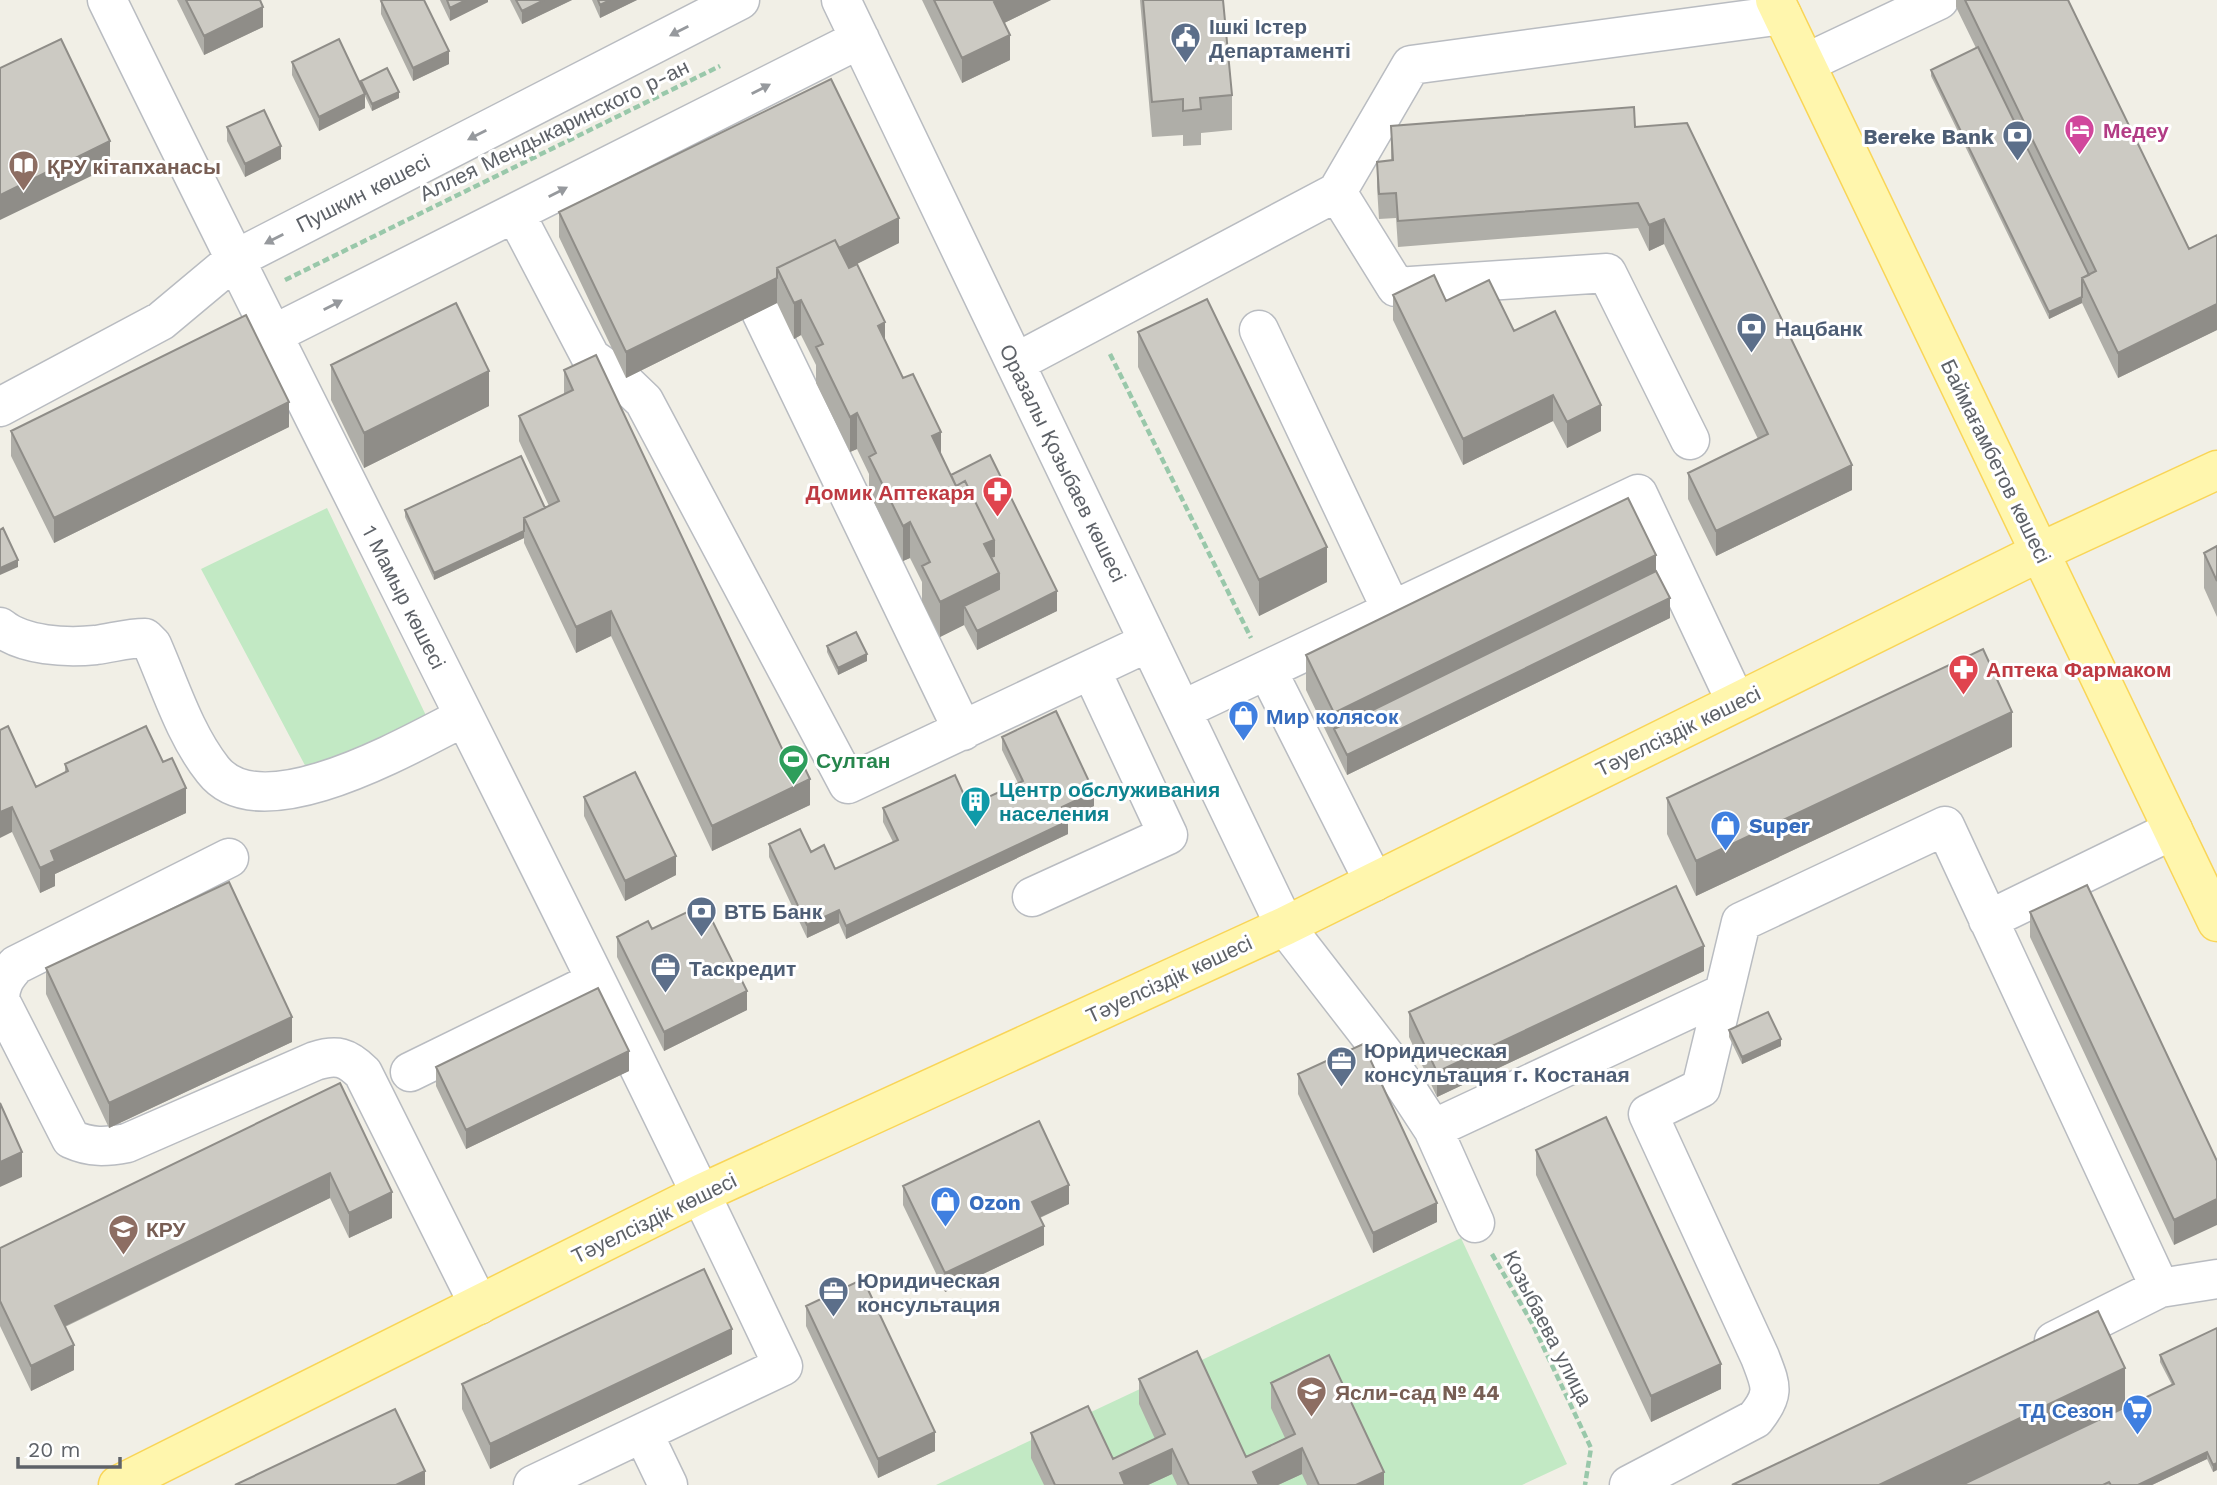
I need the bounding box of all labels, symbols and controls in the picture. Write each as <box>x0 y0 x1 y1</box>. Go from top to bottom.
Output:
place label: Ішкі Істер Департаменті <box>1209 14 1351 63</box>
public building icon: Ішкі Істер Департаменті <box>1169 21 1203 65</box>
one-way arrow <box>669 26 689 37</box>
street label: Аллея Мендыкаринского р-ан <box>415 54 693 206</box>
one-way arrow <box>751 84 771 95</box>
hotel icon: Медеу <box>2063 113 2097 157</box>
place label: Медеу <box>2103 118 2169 143</box>
bank icon: Bereke Bank <box>2000 119 2034 163</box>
place label: Bereke Bank <box>1863 124 1995 149</box>
one-way arrow <box>467 129 486 141</box>
library icon: ҚРУ кітапханасы <box>7 149 41 193</box>
street label: Пушкин көшесі <box>292 149 434 237</box>
place label: ҚРУ кітапханасы <box>47 154 221 179</box>
one-way arrow <box>548 186 568 197</box>
one-way arrow <box>264 233 284 244</box>
one-way arrow <box>323 299 343 310</box>
bank icon: Нацбанк <box>1735 311 1769 355</box>
place label: Нацбанк <box>1775 316 1863 341</box>
street label: Оразалы Қозыбаев көшесі <box>994 340 1132 586</box>
street label: Баймағамбетов көшесі <box>1936 355 2056 567</box>
pharmacy icon: Домик Аптекаря <box>981 475 1015 519</box>
place label: Домик Аптекаря <box>805 480 975 505</box>
street label: 1 Мамыр көшесі <box>357 521 451 673</box>
pharmacy icon: Аптека Фармаком <box>1946 652 1980 696</box>
place label: Аптека Фармаком <box>1986 657 2171 682</box>
street label: Тәуелсіздік көшесі <box>1592 680 1764 782</box>
shop icon: Мир колясок <box>1226 699 1260 743</box>
place label: Мир колясок <box>1266 704 1399 729</box>
sports icon: Султан <box>776 743 810 787</box>
place label: Султан <box>816 748 891 773</box>
place label: Центр обслуживания населения <box>999 777 1220 826</box>
building icon: Центр обслуживания населения <box>959 784 993 828</box>
shop icon: Super <box>1709 808 1743 852</box>
place label: Super <box>1749 813 1810 838</box>
bank icon: ВТБ Банк <box>684 894 718 938</box>
place label: ВТБ Банк <box>724 899 823 924</box>
street label: Тәуелсіздік көшесі <box>1082 930 1256 1028</box>
office icon: Таскредит <box>649 951 683 995</box>
place label: Таскредит <box>689 956 796 981</box>
place label: Юридическая консультация г. Костаная <box>1364 1038 1630 1087</box>
office icon: Юридическая консультация г. Костаная <box>1324 1045 1358 1089</box>
street label: Тәуелсіздік көшесі <box>568 1167 740 1269</box>
shop icon: Ozon <box>929 1185 963 1229</box>
place label: Ozon <box>969 1190 1021 1215</box>
school or university icon: КРУ <box>106 1212 140 1256</box>
place label: КРУ <box>146 1217 187 1242</box>
street label: Козыбаева улица <box>1498 1246 1598 1410</box>
place label: Юридическая консультация <box>857 1268 1000 1317</box>
office icon: Юридическая консультация <box>817 1275 851 1319</box>
school or university icon: Ясли-сад № 44 <box>1295 1375 1329 1419</box>
place label: Ясли-сад № 44 <box>1335 1380 1500 1405</box>
supermarket icon: ТД Сезон <box>2120 1393 2154 1437</box>
place label: ТД Сезон <box>2018 1398 2114 1423</box>
scale bar <box>18 1426 119 1470</box>
text: 20 m <box>28 1437 80 1462</box>

